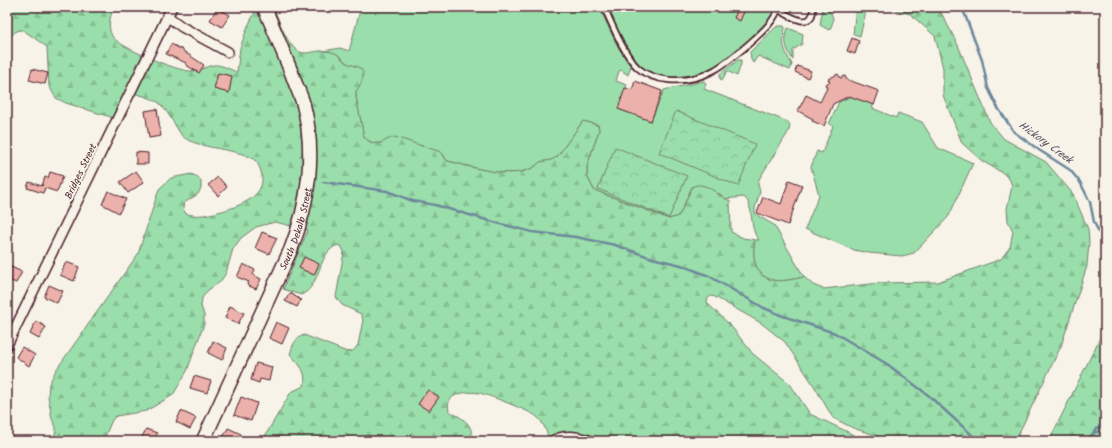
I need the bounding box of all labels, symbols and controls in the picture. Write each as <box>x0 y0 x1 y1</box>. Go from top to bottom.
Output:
water label: Hickory Creek <box>1014 117 1078 170</box>
street label: Bridges Street <box>61 141 101 202</box>
street label: South Dekalb Street <box>276 187 316 273</box>

